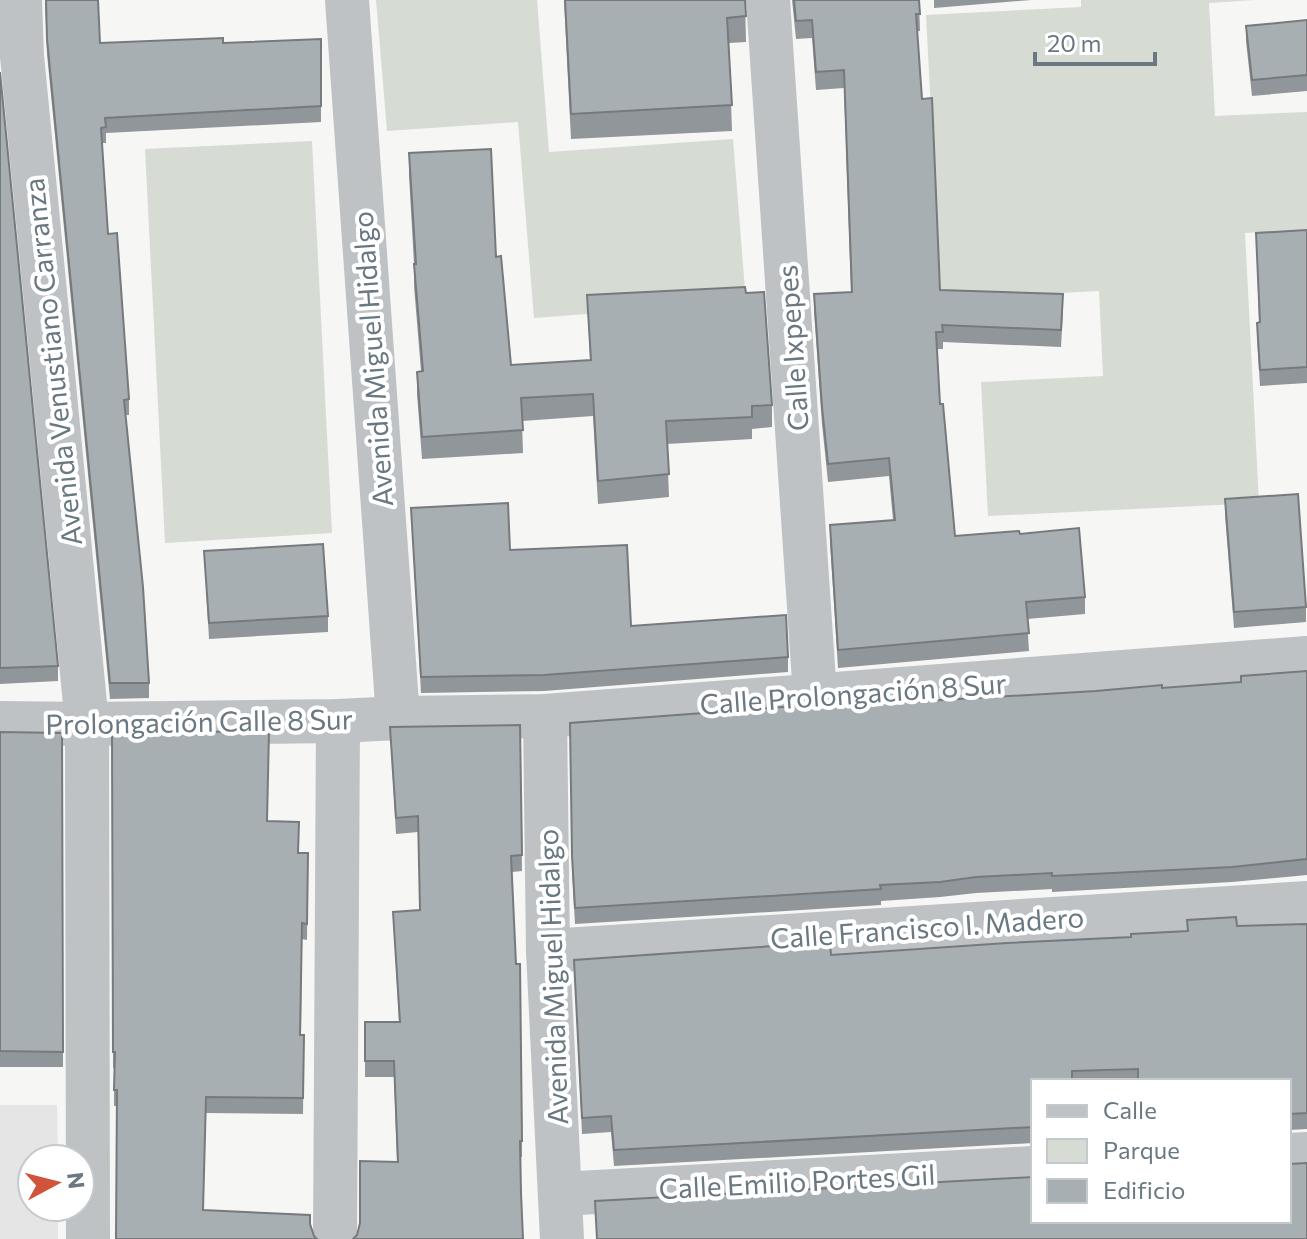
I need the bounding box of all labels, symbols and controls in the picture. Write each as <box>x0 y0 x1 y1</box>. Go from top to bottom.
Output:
scale bar <box>1035 16 1155 66</box>
text: 20 m <box>1047 28 1101 57</box>
street label: Avenida Venustiano Carranza <box>16 177 88 547</box>
street label: Avenida Miguel Hidalgo <box>345 210 399 508</box>
street label: Calle Ixpepes <box>769 264 815 432</box>
street label: Calle Prolongación 8 Sur <box>698 665 1008 721</box>
street label: Prolongación Calle 8 Sur <box>45 701 353 741</box>
street label: Avenida Miguel Hidalgo <box>530 828 574 1126</box>
street label: Calle Francisco I. Madero <box>769 899 1085 955</box>
legend <box>1031 1079 1291 1223</box>
text: Calle <box>1103 1095 1157 1124</box>
text: Parque <box>1103 1135 1180 1164</box>
north arrow <box>16 1143 96 1223</box>
street label: Calle Emilio Portes Gil <box>658 1157 936 1205</box>
text: N <box>62 1171 91 1190</box>
text: Edificio <box>1103 1175 1185 1204</box>

